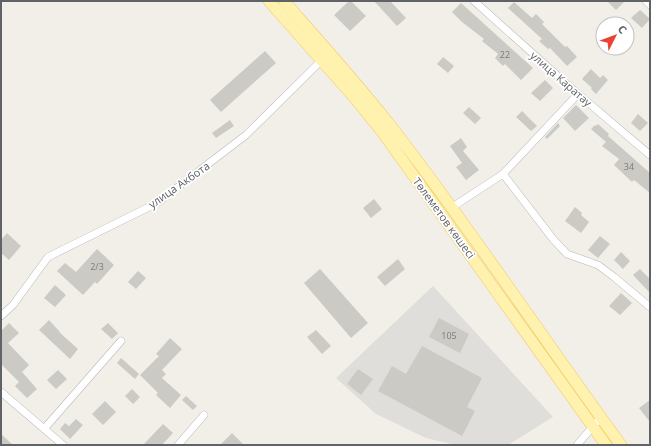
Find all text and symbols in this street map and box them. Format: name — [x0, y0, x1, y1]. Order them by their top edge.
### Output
north arrow — [595, 16, 635, 56]
text: С — [615, 21, 631, 37]
house number: 22 — [500, 48, 510, 61]
street label: улица Каратау — [527, 48, 596, 110]
street label: улица Акбота — [145, 158, 212, 211]
house number: 34 — [624, 160, 634, 173]
street label: Төлеметов көшесі — [410, 174, 479, 261]
house number: 2/3 — [90, 260, 104, 273]
house number: 105 — [441, 329, 457, 342]

